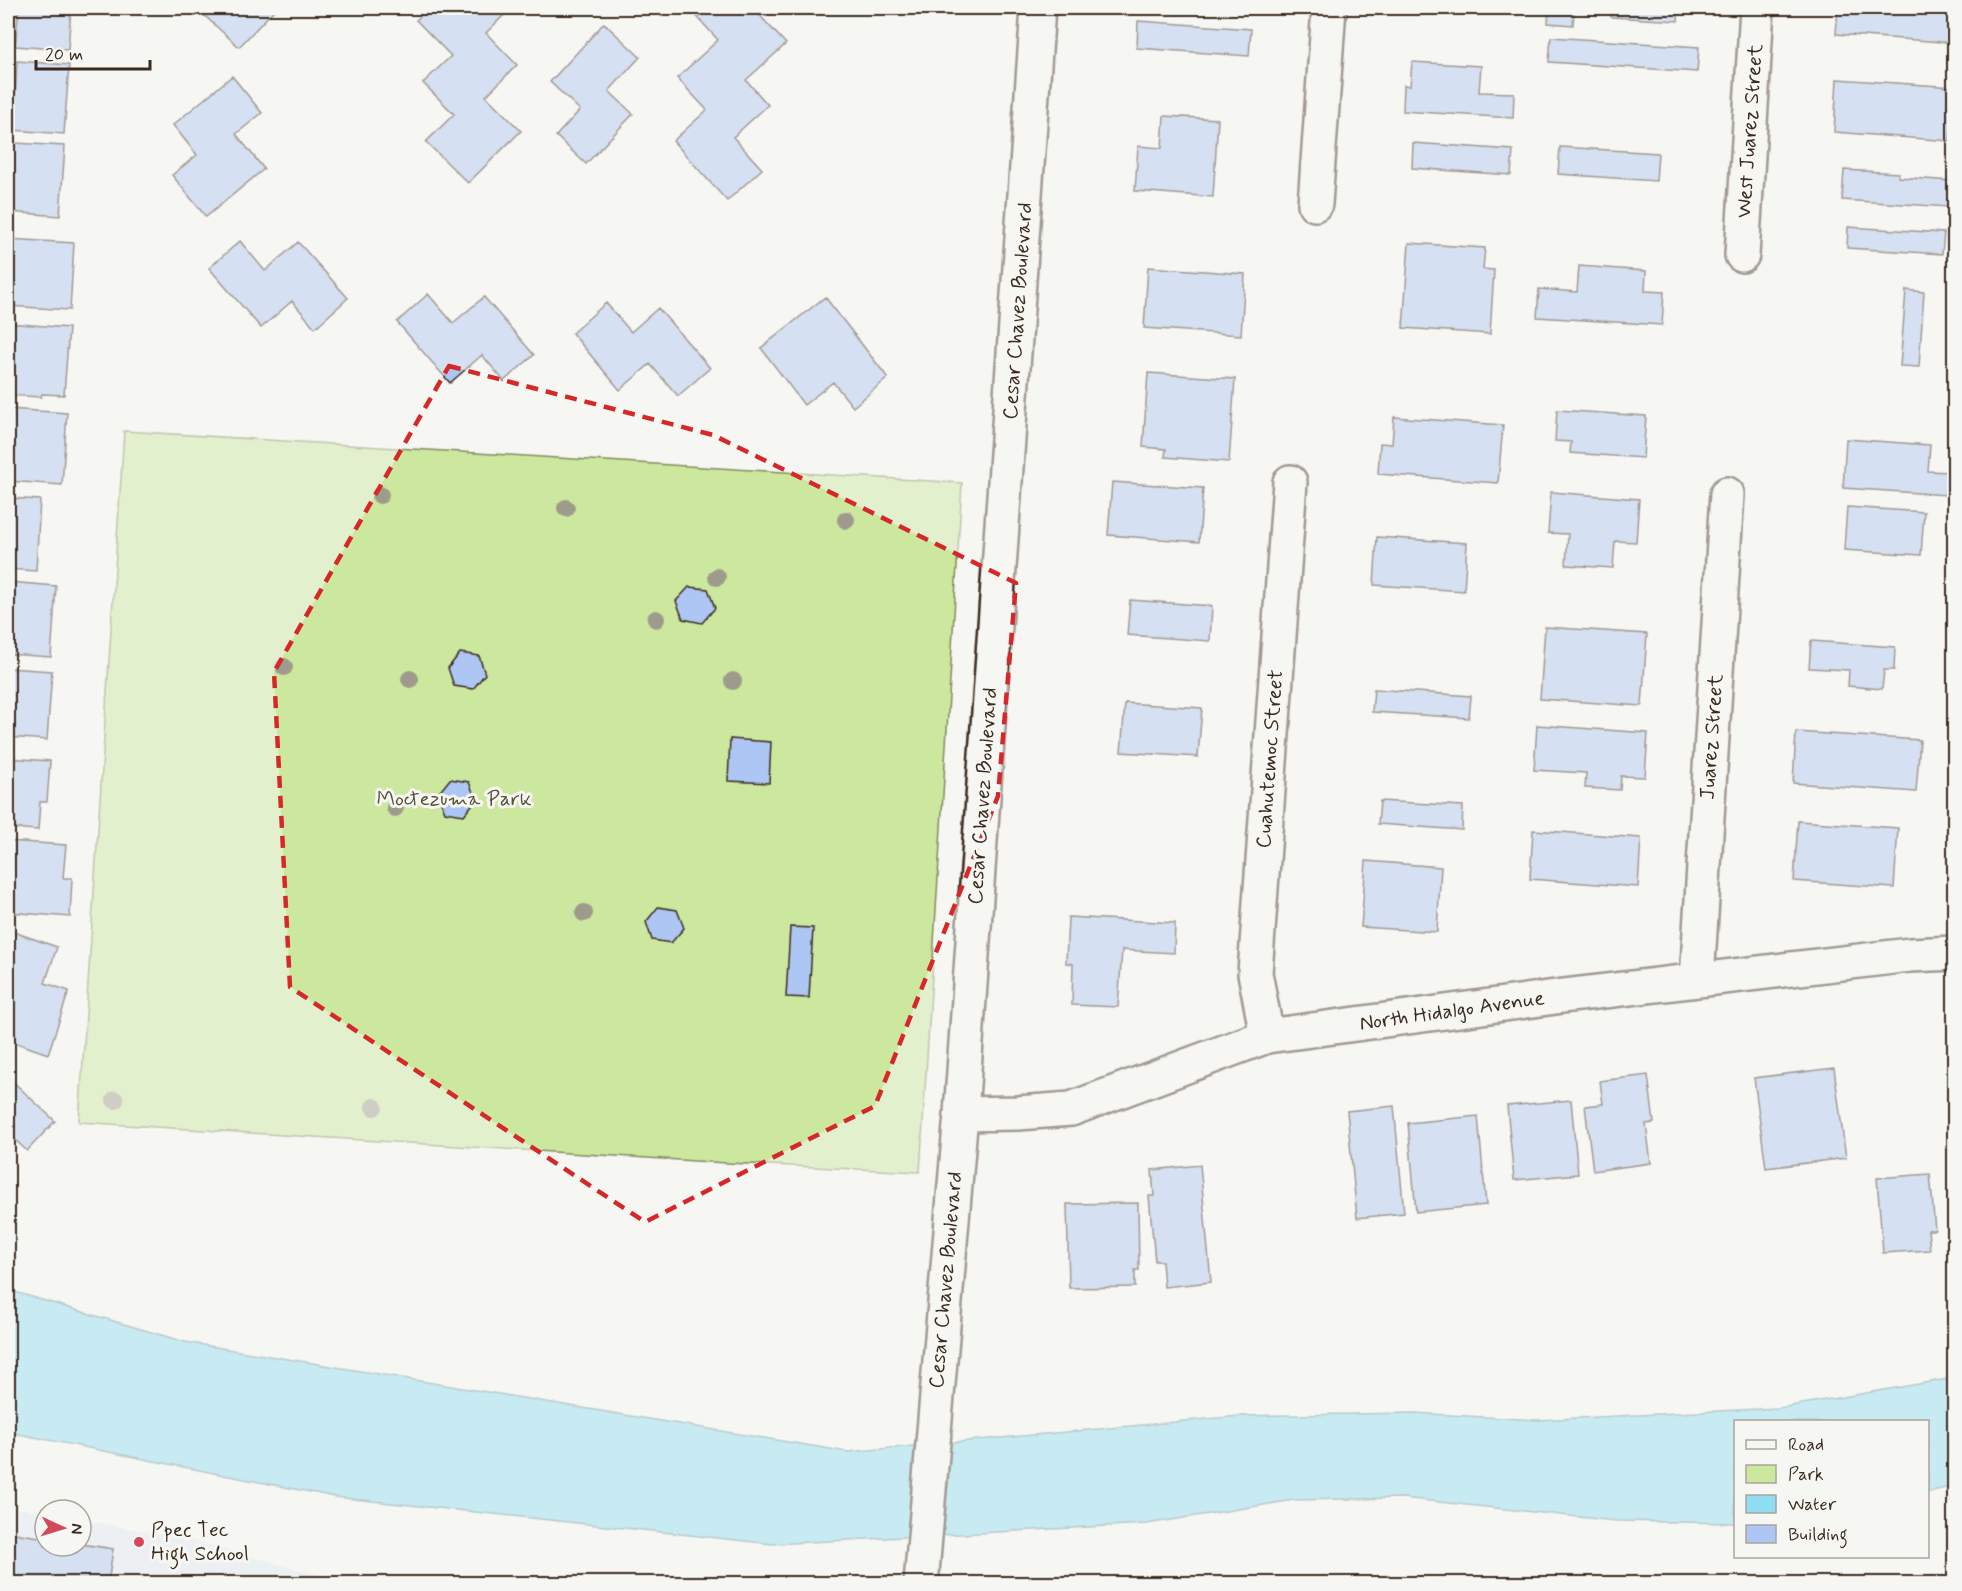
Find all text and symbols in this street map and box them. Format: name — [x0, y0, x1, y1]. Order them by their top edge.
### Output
scale bar — [36, 33, 150, 71]
street label: West Juarez Street — [1730, 42, 1770, 219]
text: 20 m — [45, 43, 83, 67]
street label: Cesar Chavez Boulevard — [996, 201, 1040, 421]
street label: Cuahutemoc Street — [1250, 669, 1290, 849]
street label: Juarez Street — [1694, 673, 1730, 801]
street label: Cesar Chavez Boulevard — [961, 686, 1005, 906]
park label: Moctezuma Park — [376, 785, 532, 813]
street label: North Hidalgo Avenue — [1358, 984, 1546, 1038]
street label: Cesar Chavez Boulevard — [923, 1170, 969, 1390]
legend — [1734, 1420, 1929, 1558]
text: Road — [1788, 1433, 1824, 1457]
text: Park — [1788, 1463, 1824, 1487]
text: Water — [1788, 1493, 1837, 1517]
north arrow — [33, 1498, 93, 1558]
place label: Ppec Tec High School — [151, 1516, 249, 1570]
text: N — [66, 1523, 87, 1535]
text: Building — [1788, 1523, 1848, 1549]
marker: Ppec Tec High School — [132, 1535, 146, 1549]

